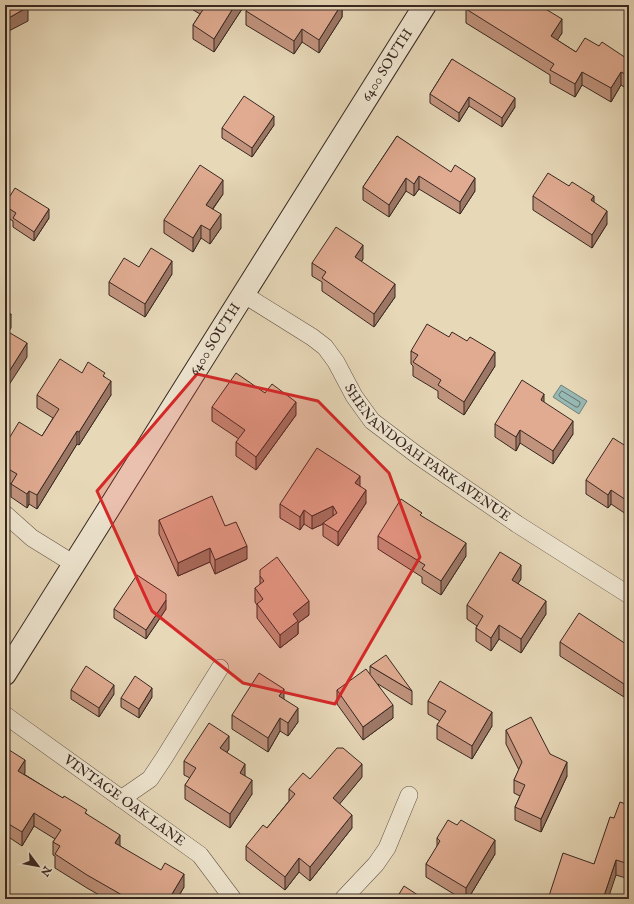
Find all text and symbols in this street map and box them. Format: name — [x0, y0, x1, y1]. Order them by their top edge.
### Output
street label: 6400 SOUTH — [358, 25, 417, 105]
street label: 6400 SOUTH — [185, 300, 245, 379]
street label: SHENANDOAH PARK AVENUE — [340, 381, 514, 526]
street label: VINTAGE OAK LANE — [59, 750, 189, 851]
north arrow — [18, 846, 58, 886]
text: N — [37, 862, 55, 879]

